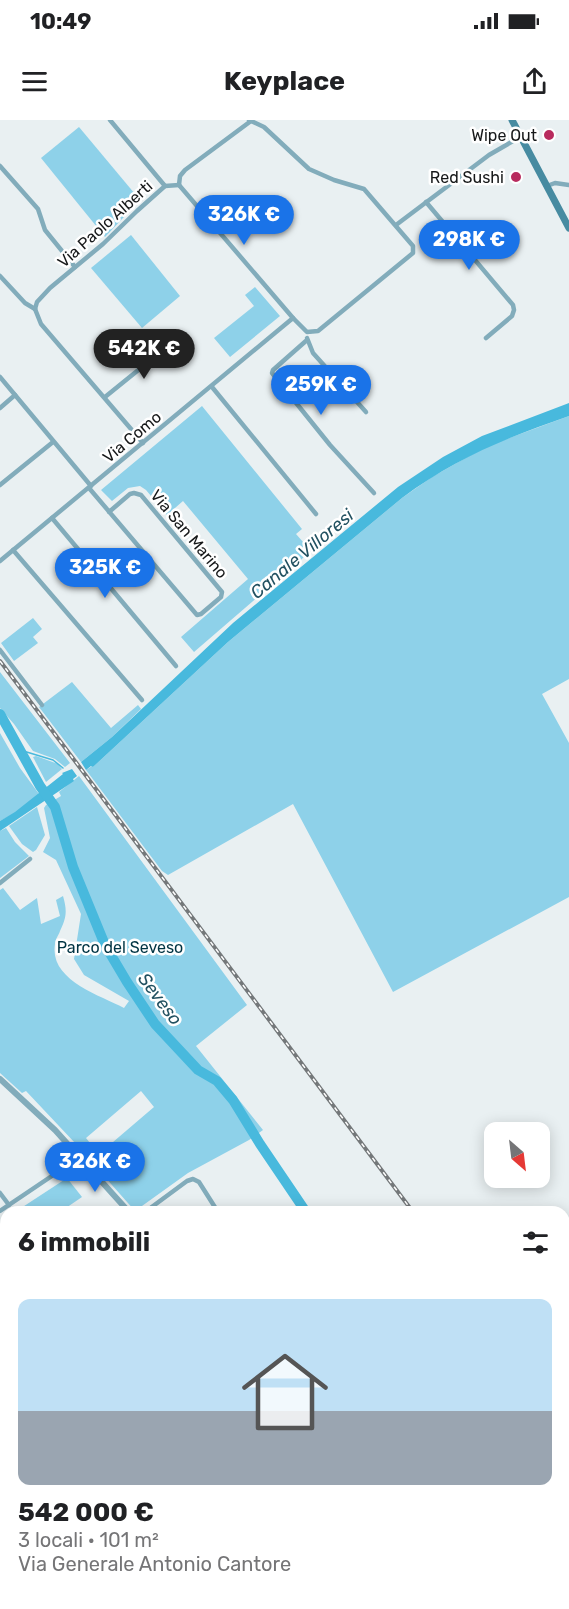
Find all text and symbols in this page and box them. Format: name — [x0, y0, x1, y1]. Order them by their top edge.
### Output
text: 10:49 — [30, 8, 91, 35]
icon: menu — [18, 65, 51, 98]
text: Keyplace — [224, 65, 345, 97]
icon: share — [518, 65, 551, 98]
place label: Wipe Out — [471, 126, 537, 145]
marker: Wipe Out — [542, 128, 556, 142]
place label: Red Sushi — [430, 168, 504, 187]
marker: Red Sushi — [509, 170, 523, 184]
street label: Via Paolo Alberti — [54, 176, 156, 272]
pin: 326K € — [195, 195, 293, 246]
text: 326K € — [208, 202, 280, 226]
pin: 298K € — [420, 220, 518, 271]
text: 298K € — [433, 227, 505, 251]
pin: 542K € — [95, 329, 193, 380]
text: 542K € — [108, 336, 180, 360]
pin: 259K € — [272, 365, 370, 416]
text: 259K € — [285, 372, 357, 396]
street label: Via Como — [99, 407, 165, 467]
street label: Via San Marino — [146, 486, 232, 582]
water label: Canale Villoresi — [246, 504, 359, 604]
pin: 325K € — [56, 548, 154, 599]
text: 325K € — [69, 555, 141, 579]
park label: Parco del Seveso — [57, 938, 183, 957]
water label: Seveso — [133, 968, 187, 1030]
north arrow — [484, 1122, 550, 1188]
map controls — [484, 1122, 550, 1188]
pin: 326K € — [46, 1142, 144, 1193]
text: 326K € — [59, 1149, 131, 1173]
icon: filters — [519, 1226, 552, 1259]
text: 6 immobili — [18, 1227, 150, 1258]
icon: home — [231, 1338, 339, 1446]
text: 542 000 € — [18, 1497, 154, 1528]
text: 3 locali · 101 m² — [18, 1528, 159, 1552]
text: Via Generale Antonio Cantore — [18, 1552, 291, 1576]

